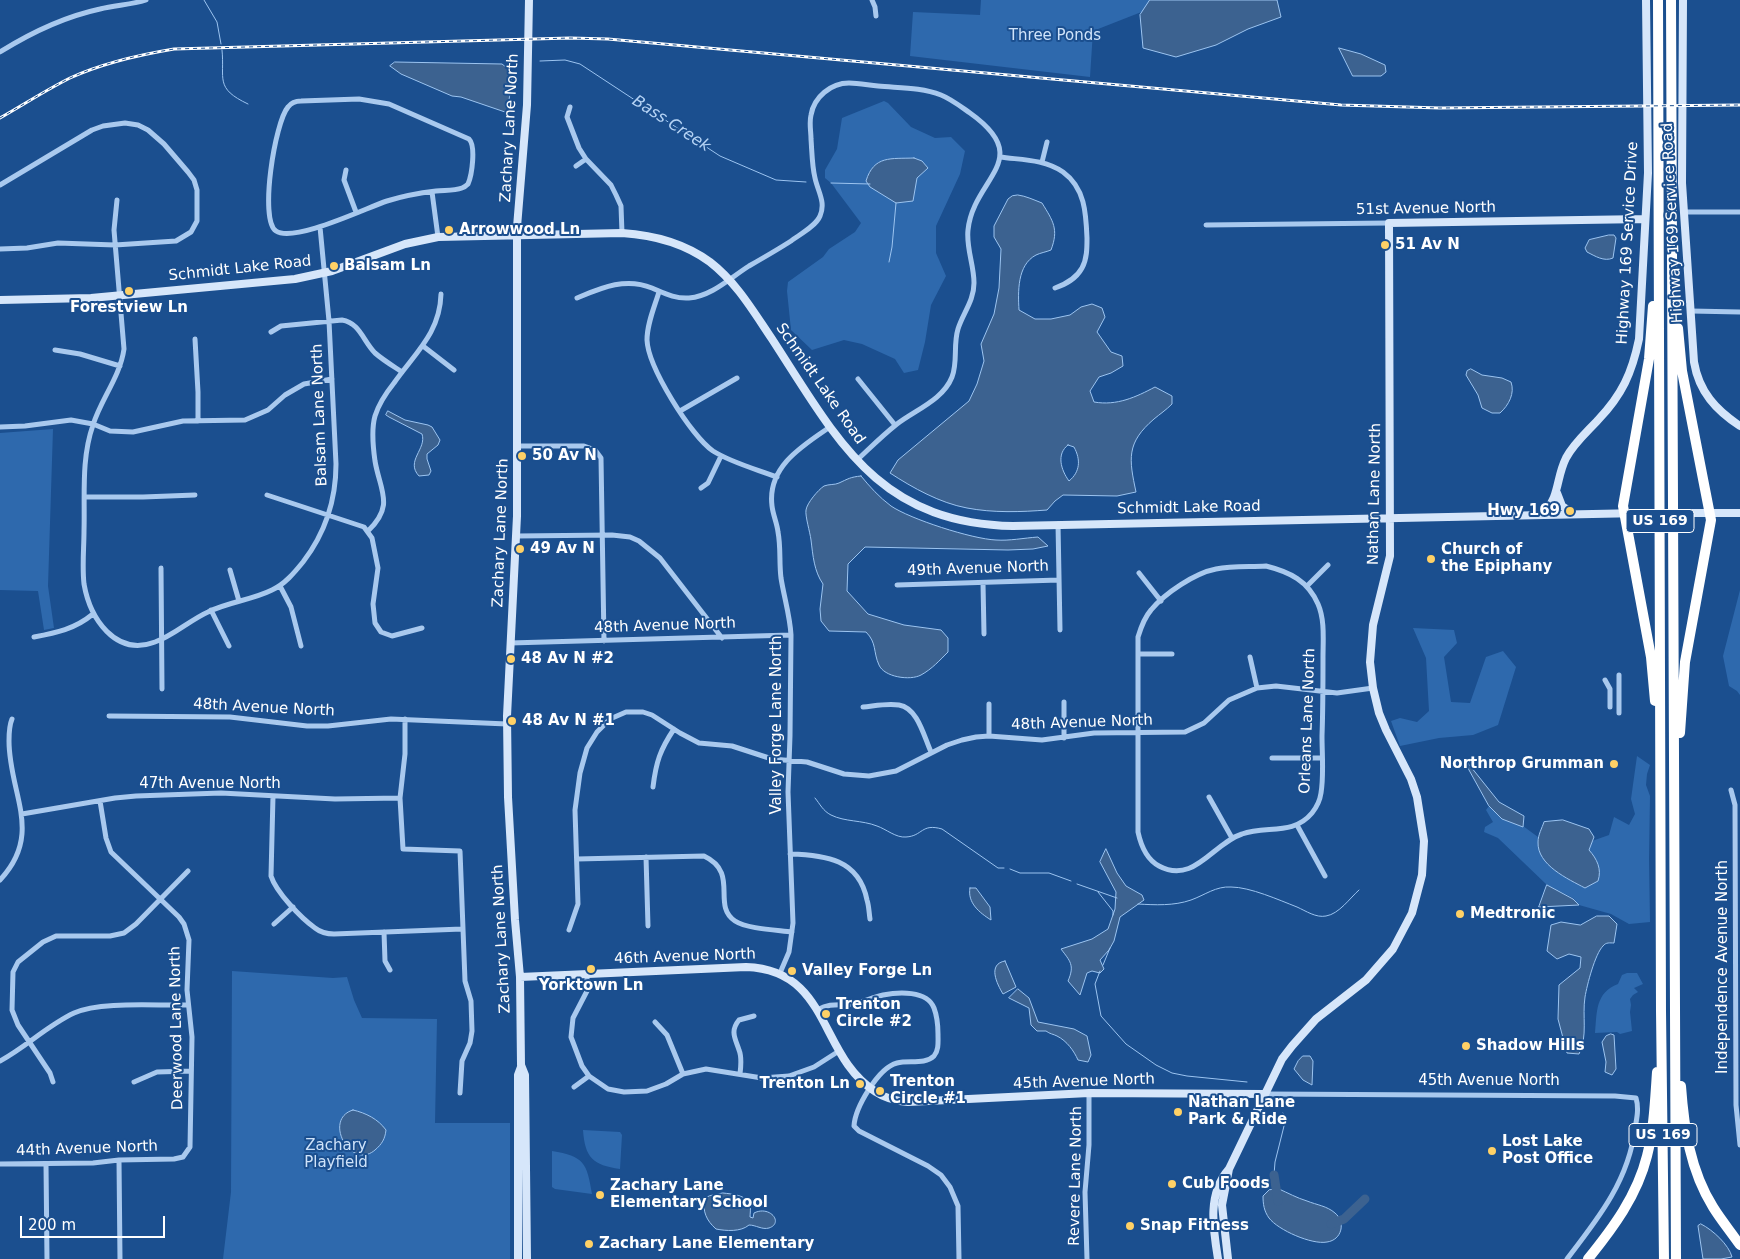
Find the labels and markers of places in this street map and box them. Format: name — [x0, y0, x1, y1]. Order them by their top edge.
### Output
place label: Arrowwood Ln — [459, 221, 580, 239]
marker: Arrowwood Ln — [443, 224, 455, 236]
place label: 51 Av N — [1395, 236, 1460, 254]
marker: 51 Av N — [1379, 239, 1391, 251]
place label: Balsam Ln — [344, 257, 431, 275]
marker: Balsam Ln — [328, 260, 340, 272]
marker: Forestview Ln — [123, 285, 135, 297]
place label: Forestview Ln — [70, 299, 188, 317]
place label: 50 Av N — [532, 447, 597, 465]
marker: 50 Av N — [516, 450, 528, 462]
place label: Hwy 169 — [1487, 502, 1560, 520]
marker: Hwy 169 — [1564, 505, 1576, 517]
place label: 49 Av N — [530, 540, 595, 558]
place label: Church of the Epiphany — [1441, 541, 1552, 576]
marker: 49 Av N — [514, 543, 526, 555]
marker: Church of the Epiphany — [1425, 553, 1437, 565]
place label: 48 Av N #2 — [521, 650, 614, 668]
marker: 48 Av N #2 — [505, 653, 517, 665]
place label: 48 Av N #1 — [522, 712, 615, 730]
marker: 48 Av N #1 — [506, 715, 518, 727]
place label: Northrop Grumman — [1440, 755, 1604, 773]
marker: Northrop Grumman — [1608, 758, 1620, 770]
place label: Medtronic — [1470, 905, 1555, 923]
marker: Medtronic — [1454, 908, 1466, 920]
place label: Valley Forge Ln — [802, 962, 932, 980]
marker: Yorktown Ln — [585, 963, 597, 975]
marker: Valley Forge Ln — [786, 965, 798, 977]
place label: Yorktown Ln — [539, 977, 643, 995]
place label: Trenton Circle #2 — [836, 996, 912, 1031]
marker: Trenton Circle #2 — [820, 1008, 832, 1020]
place label: Shadow Hills — [1476, 1037, 1585, 1055]
marker: Shadow Hills — [1460, 1040, 1472, 1052]
place label: Trenton Circle #1 — [890, 1073, 966, 1108]
place label: Trenton Ln — [760, 1075, 850, 1093]
marker: Trenton Ln — [854, 1078, 866, 1090]
marker: Trenton Circle #1 — [874, 1085, 886, 1097]
place label: Nathan Lane Park & Ride — [1188, 1094, 1295, 1129]
marker: Nathan Lane Park & Ride — [1172, 1106, 1184, 1118]
place label: Lost Lake Post Office — [1502, 1133, 1593, 1168]
marker: Lost Lake Post Office — [1486, 1145, 1498, 1157]
place label: Cub Foods — [1182, 1175, 1270, 1193]
place label: Zachary Lane Elementary School — [610, 1177, 768, 1212]
marker: Cub Foods — [1166, 1178, 1178, 1190]
marker: Zachary Lane Elementary School — [594, 1189, 606, 1201]
place label: Snap Fitness — [1140, 1217, 1249, 1235]
marker: Snap Fitness — [1124, 1220, 1136, 1232]
place label: Zachary Lane Elementary — [599, 1235, 814, 1253]
marker: Zachary Lane Elementary — [583, 1238, 595, 1250]

